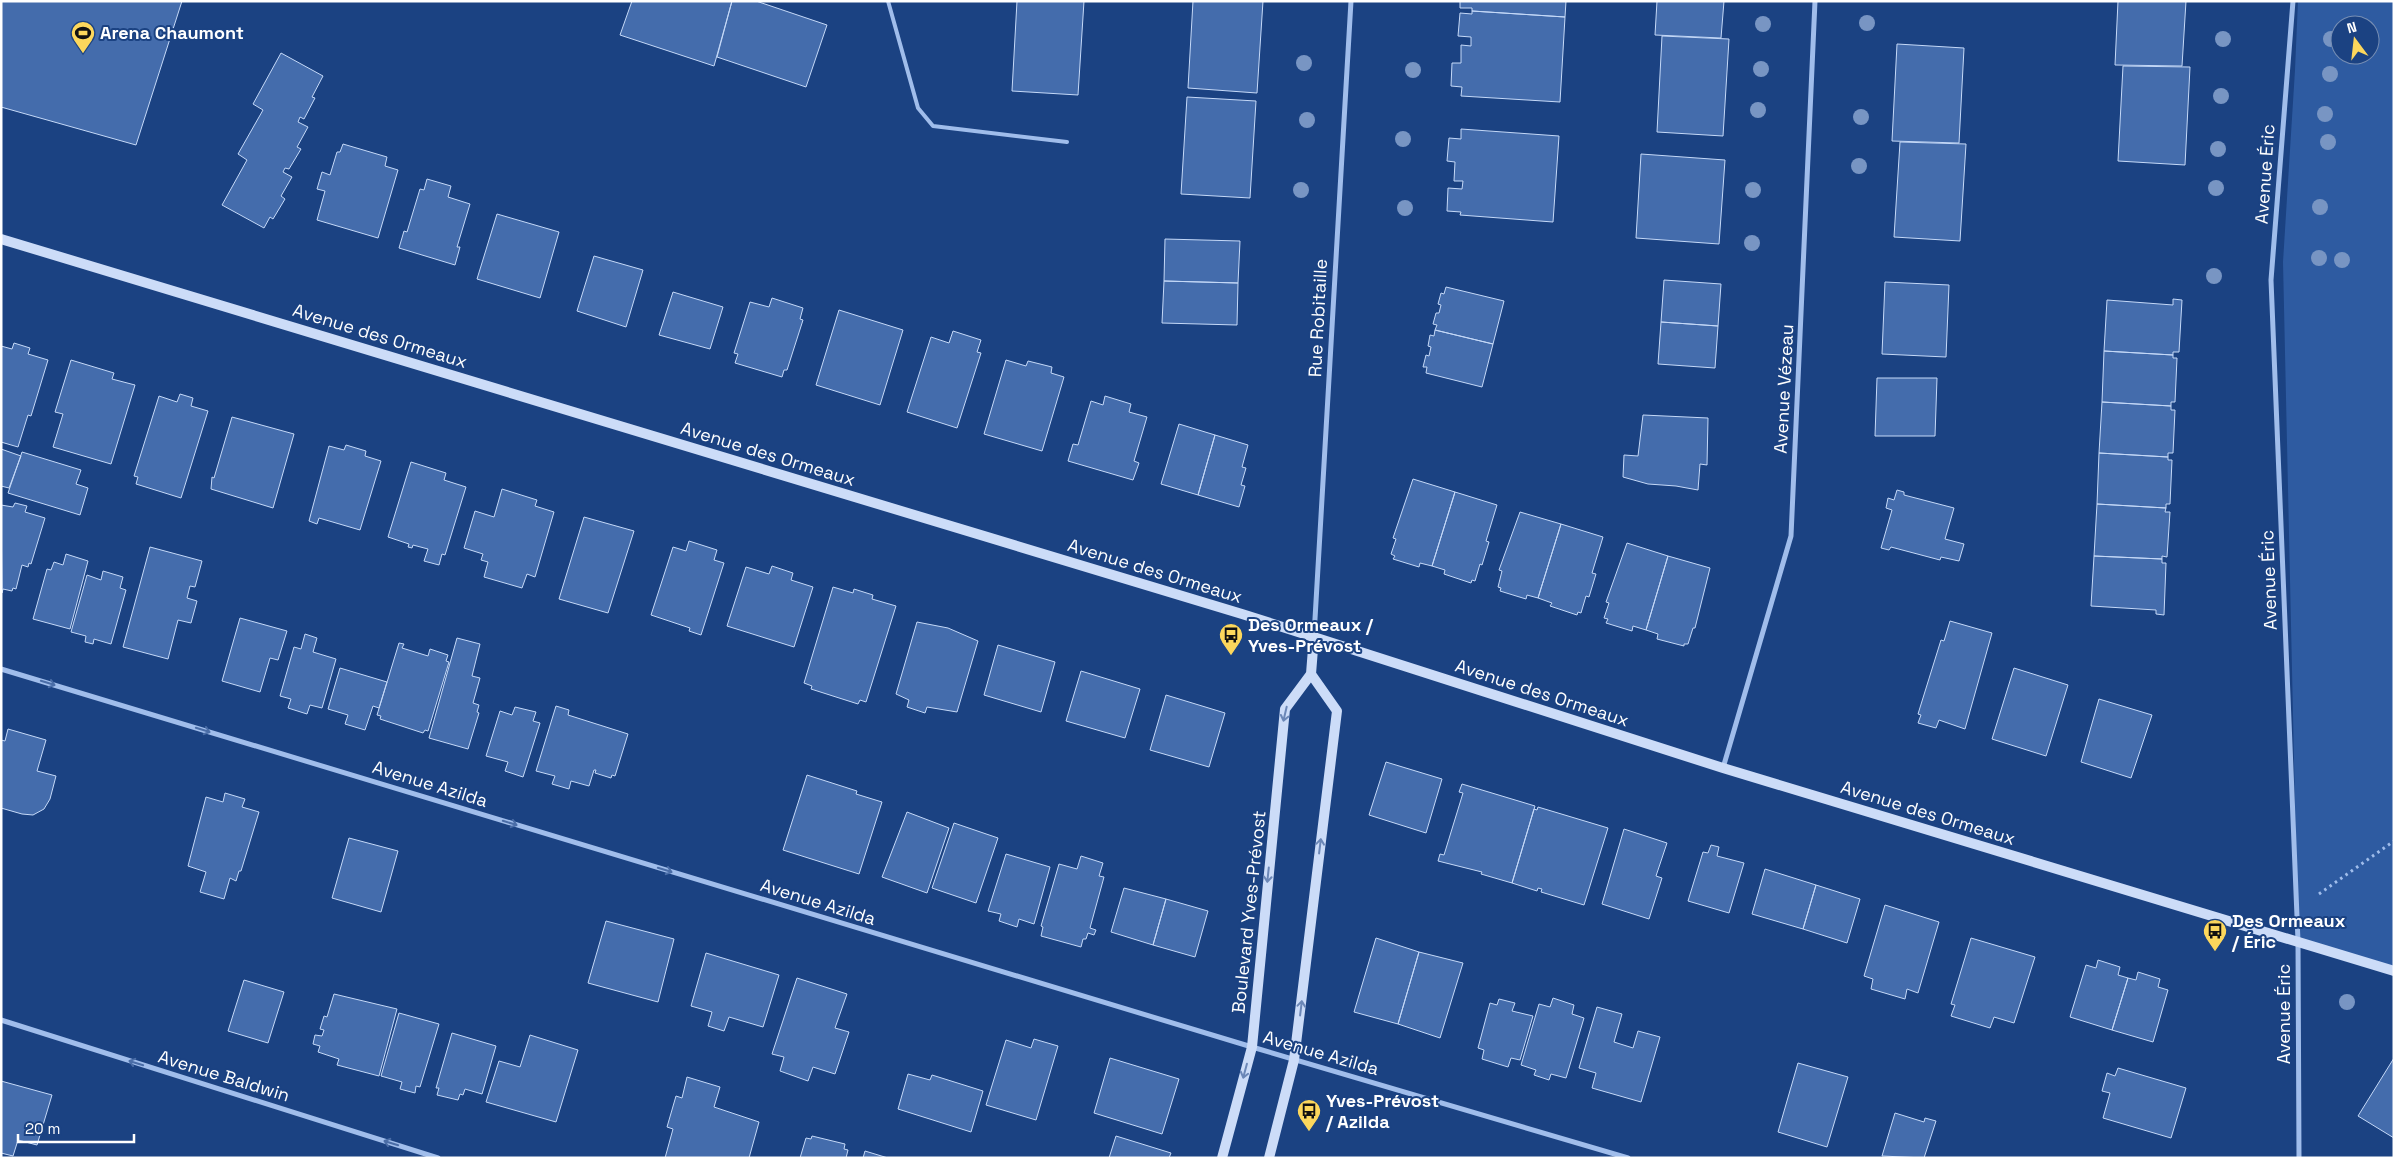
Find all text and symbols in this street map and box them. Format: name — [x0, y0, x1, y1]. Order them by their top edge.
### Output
north arrow — [2330, 15, 2380, 65]
text: N — [2345, 18, 2359, 37]
sports icon: Arena Chaumont — [70, 20, 96, 54]
place label: Arena Chaumont — [100, 21, 244, 44]
street label: Avenue Éric — [2250, 123, 2279, 225]
street label: Rue Robitaille — [1303, 258, 1332, 378]
street label: Avenue des Ormeaux — [290, 298, 470, 373]
street label: Avenue Vézeau — [1769, 324, 1798, 454]
street label: Avenue des Ormeaux — [678, 416, 858, 491]
street label: Avenue Éric — [2255, 529, 2282, 631]
street label: Avenue des Ormeaux — [1065, 533, 1245, 608]
place label: Des Ormeaux / Yves-Prévost — [1248, 613, 1374, 657]
bus stop icon: Des Ormeaux / Yves-Prévost — [1218, 622, 1244, 656]
street label: Avenue des Ormeaux — [1452, 654, 1632, 731]
one-way arrow — [40, 679, 56, 689]
one-way arrow — [1280, 706, 1289, 722]
one-way arrow — [195, 726, 211, 736]
street label: Avenue Azilda — [370, 755, 491, 812]
street label: Avenue des Ormeaux — [1838, 775, 2018, 850]
street label: Boulevard Yves-Prévost — [1226, 809, 1271, 1015]
one-way arrow — [501, 818, 517, 828]
one-way arrow — [1315, 839, 1325, 855]
one-way arrow — [657, 865, 673, 875]
one-way arrow — [1264, 867, 1273, 883]
street label: Avenue Azilda — [758, 873, 879, 930]
place label: Des Ormeaux / Éric — [2231, 909, 2346, 953]
bus stop icon: Des Ormeaux / Éric — [2202, 918, 2228, 952]
street label: Avenue Éric — [2272, 964, 2295, 1064]
one-way arrow — [1296, 1000, 1306, 1016]
street label: Avenue Azilda — [1261, 1025, 1382, 1080]
street label: Avenue Baldwin — [156, 1045, 293, 1106]
one-way arrow — [128, 1057, 144, 1067]
one-way arrow — [1240, 1063, 1249, 1079]
place label: Yves-Prévost / Azilda — [1325, 1089, 1439, 1133]
bus stop icon: Yves-Prévost / Azilda — [1296, 1098, 1322, 1132]
scale bar — [18, 1112, 134, 1144]
text: 20 m — [25, 1119, 60, 1138]
one-way arrow — [384, 1138, 399, 1147]

